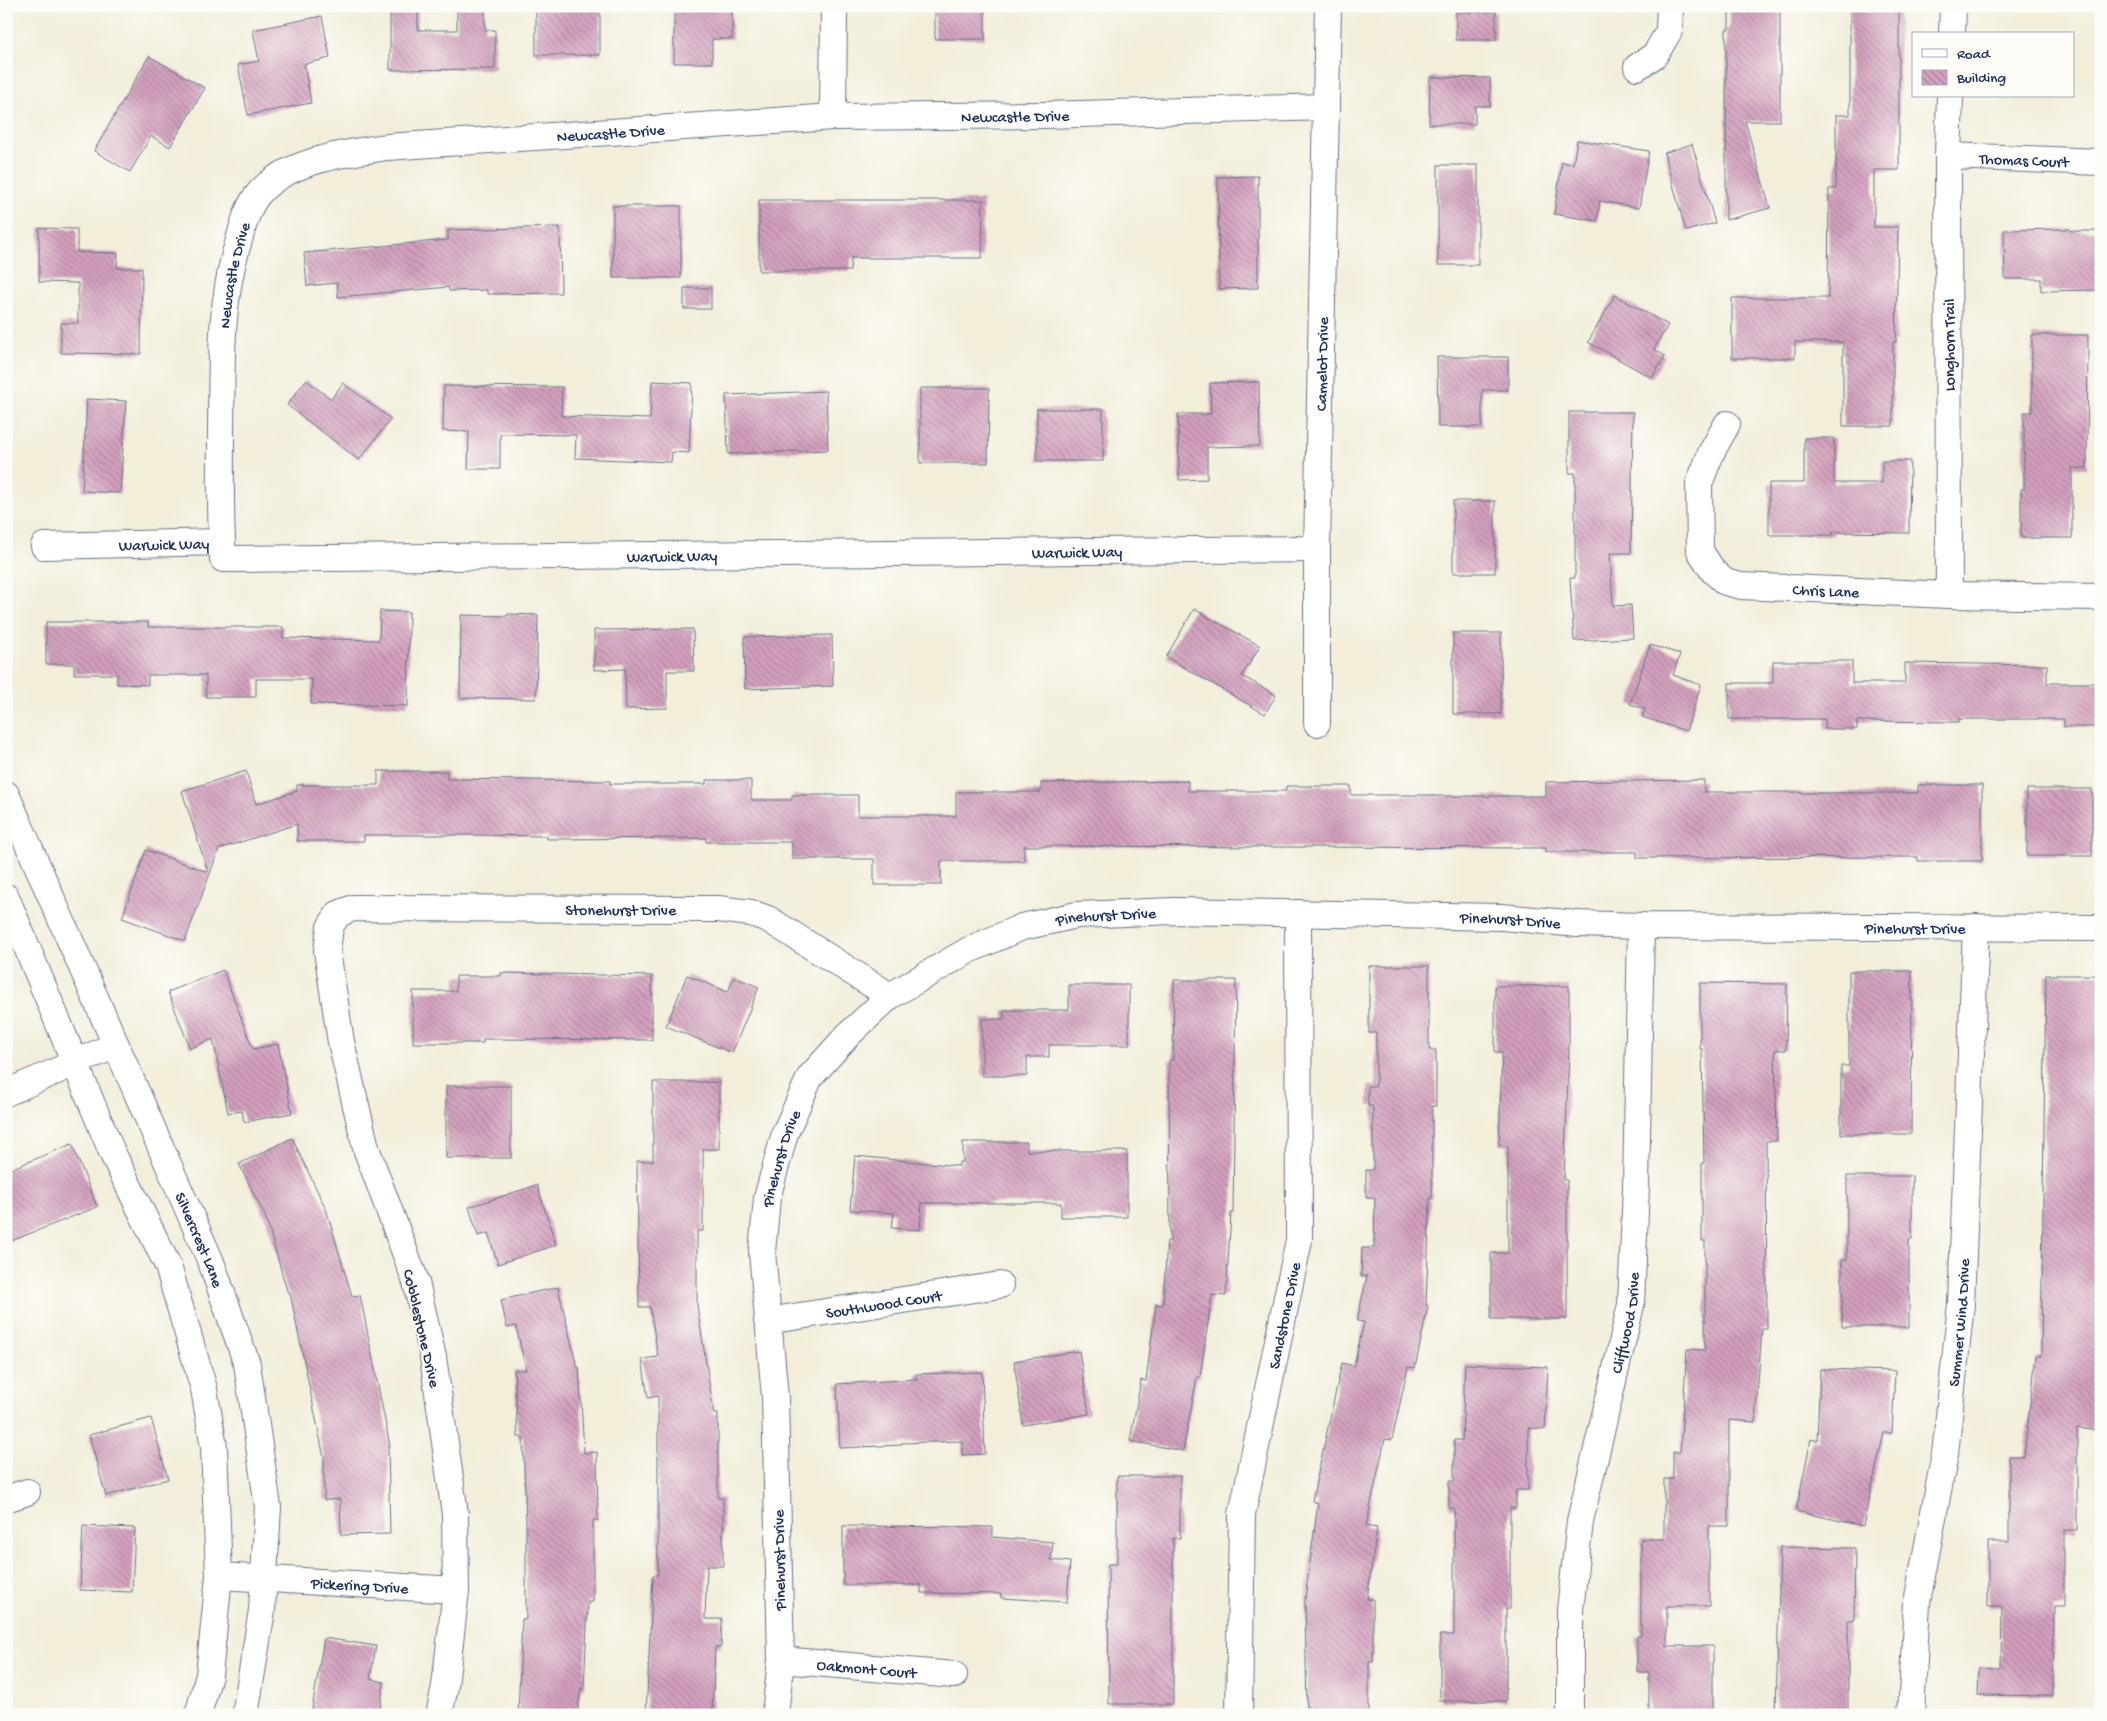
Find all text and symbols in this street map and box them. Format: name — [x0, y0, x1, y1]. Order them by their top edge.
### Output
legend — [1912, 32, 2074, 98]
text: Road — [1957, 46, 1991, 64]
text: Building — [1956, 70, 2006, 88]
street label: Newcastle Drive — [961, 108, 1070, 129]
street label: Newcastle Drive — [556, 122, 666, 149]
street label: Thomas Court — [1978, 151, 2070, 174]
street label: Newcastle Drive — [217, 220, 257, 329]
street label: Longhorn Trail — [1942, 299, 1961, 391]
street label: Camelot Drive — [1314, 316, 1335, 411]
street label: Warwick Way — [118, 536, 210, 557]
street label: Warwick Way — [1032, 544, 1123, 565]
street label: Warwick Way — [627, 548, 718, 569]
street label: Chris Lane — [1792, 582, 1860, 604]
street label: Stonehurst Drive — [565, 903, 677, 922]
street label: Pinehurst Drive — [1053, 906, 1157, 933]
street label: Pinehurst Drive — [1459, 910, 1562, 935]
street label: Pinehurst Drive — [1863, 921, 1966, 940]
street label: Pinehurst Drive — [760, 1107, 807, 1209]
street label: Silvercrest Lane — [169, 1190, 226, 1291]
street label: Summer Wind Drive — [1946, 1258, 1976, 1388]
street label: Sandstone Drive — [1266, 1260, 1307, 1371]
street label: Cobblestone Drive — [397, 1268, 443, 1391]
street label: Cliffwood Drive — [1609, 1271, 1645, 1376]
street label: Southwood Court — [825, 1288, 945, 1325]
street label: Pinehurst Drive — [771, 1509, 792, 1612]
street label: Pickering Drive — [309, 1575, 410, 1600]
street label: Oakmont Court — [816, 1657, 918, 1685]

